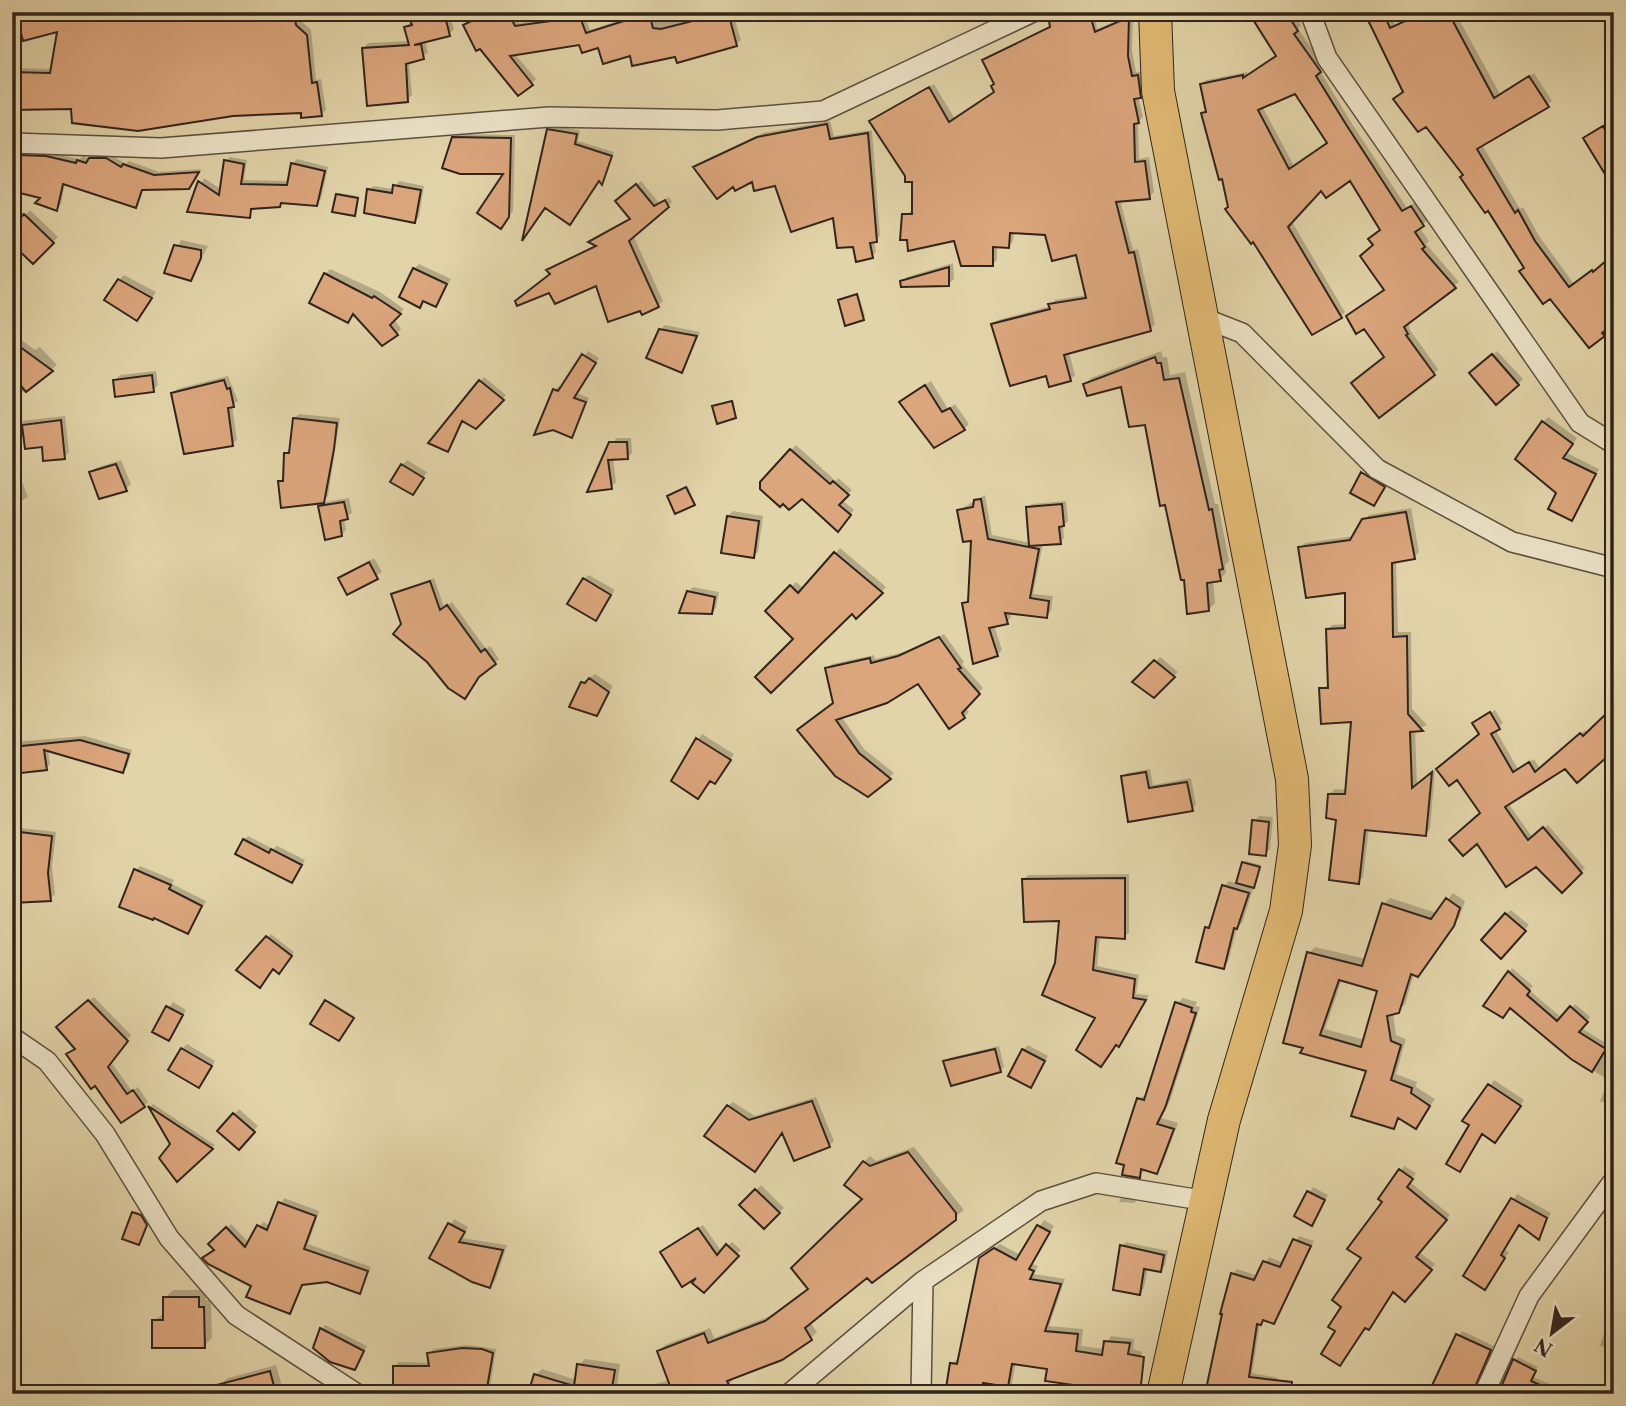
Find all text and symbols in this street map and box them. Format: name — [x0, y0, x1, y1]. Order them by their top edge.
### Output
north arrow — [1518, 1298, 1588, 1368]
text: N — [1531, 1333, 1557, 1361]

